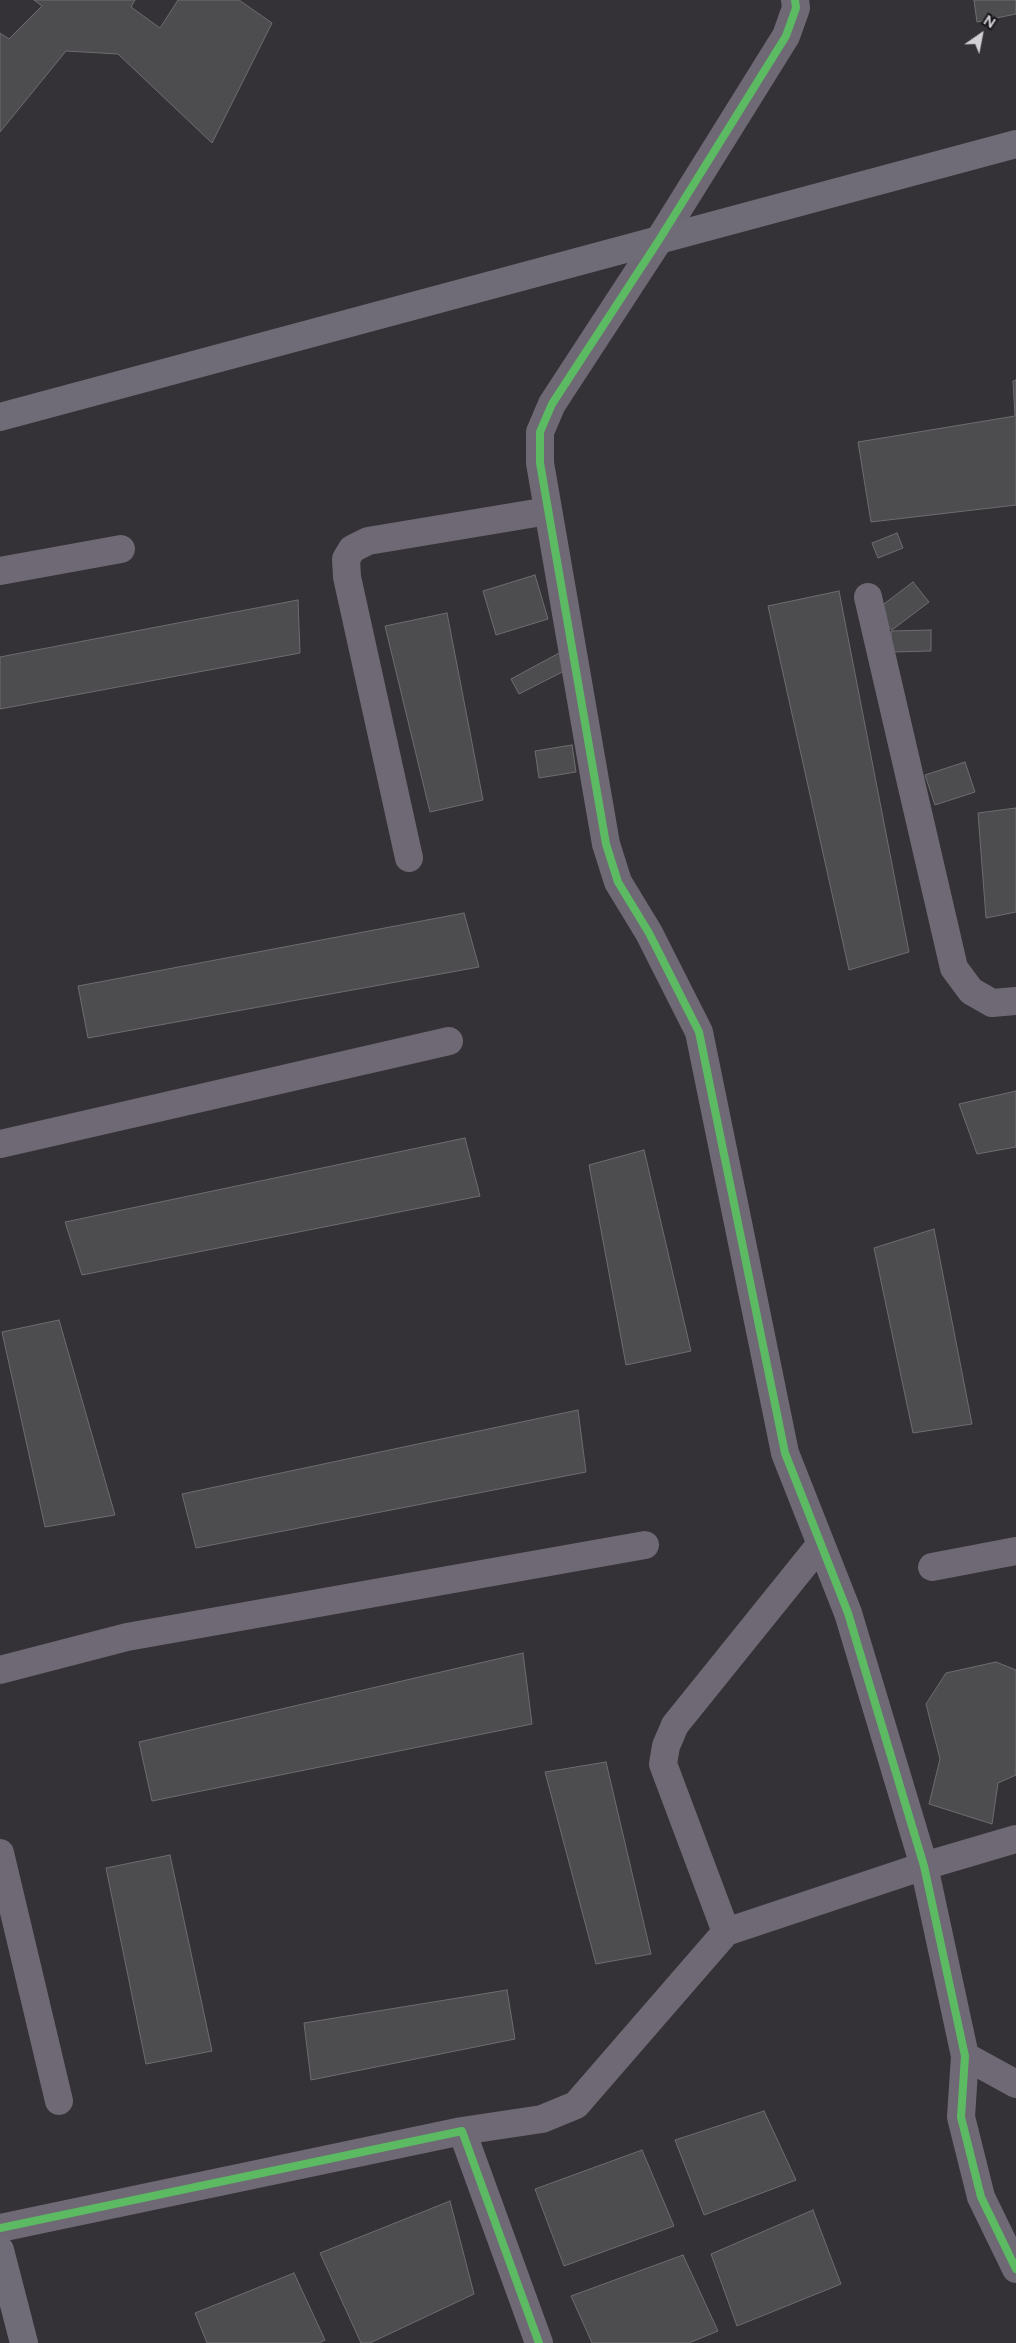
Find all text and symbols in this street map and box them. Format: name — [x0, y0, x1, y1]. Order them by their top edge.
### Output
north arrow — [956, 10, 1006, 60]
text: N — [980, 12, 999, 32]

